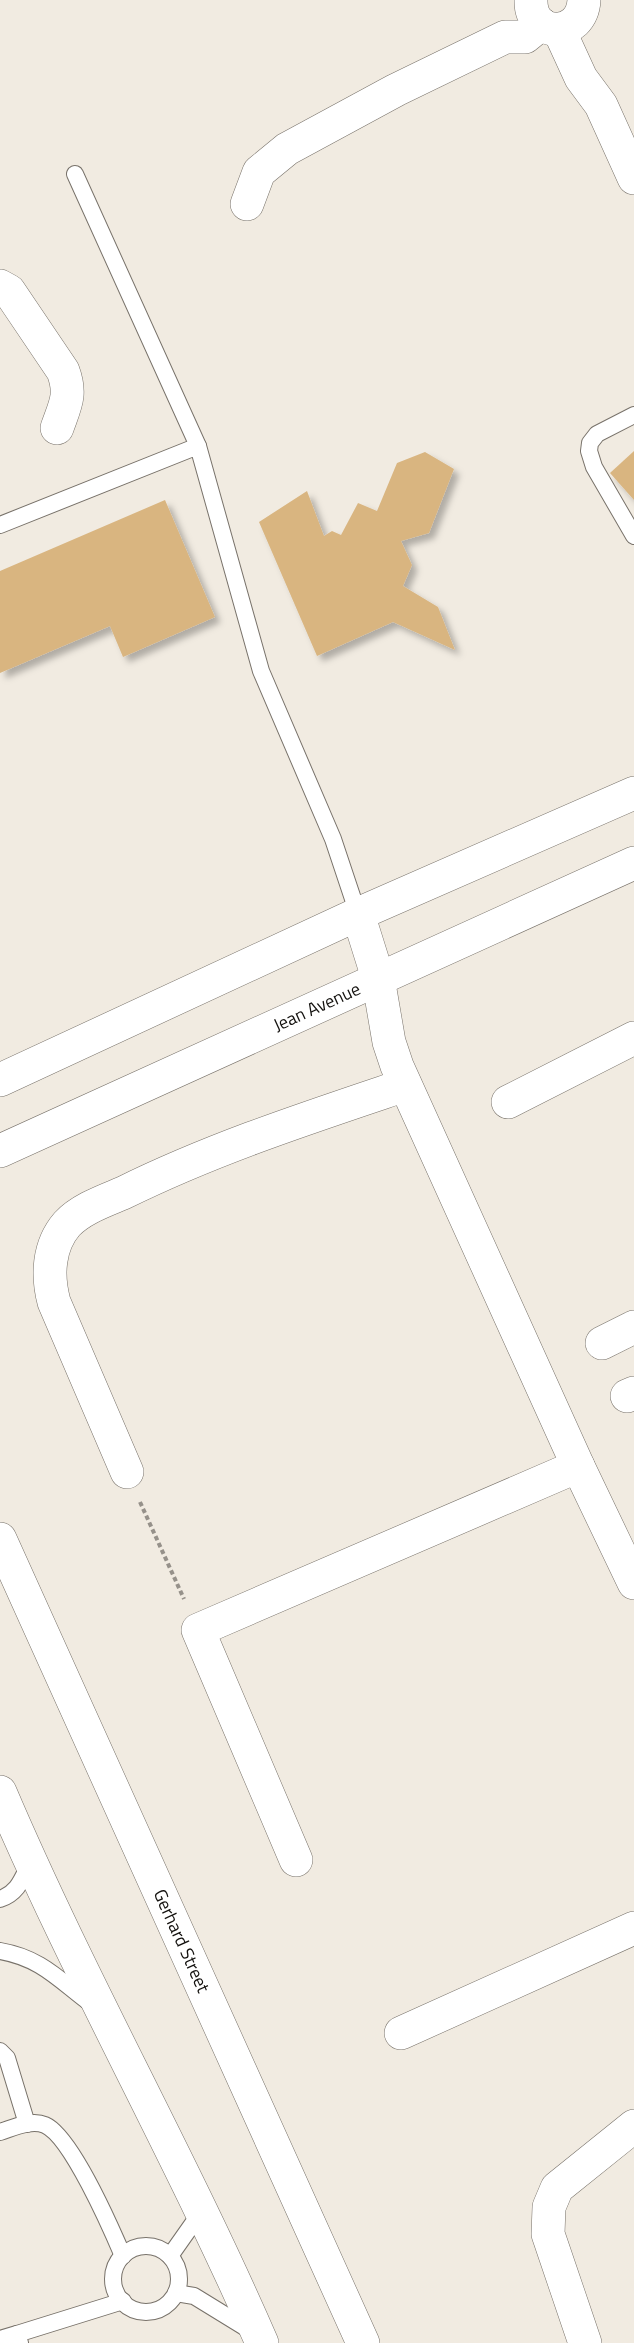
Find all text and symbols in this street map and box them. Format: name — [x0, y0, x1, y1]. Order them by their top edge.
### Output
street label: Jean Avenue — [269, 975, 365, 1038]
street label: Gerhard Street — [147, 1885, 217, 1998]

